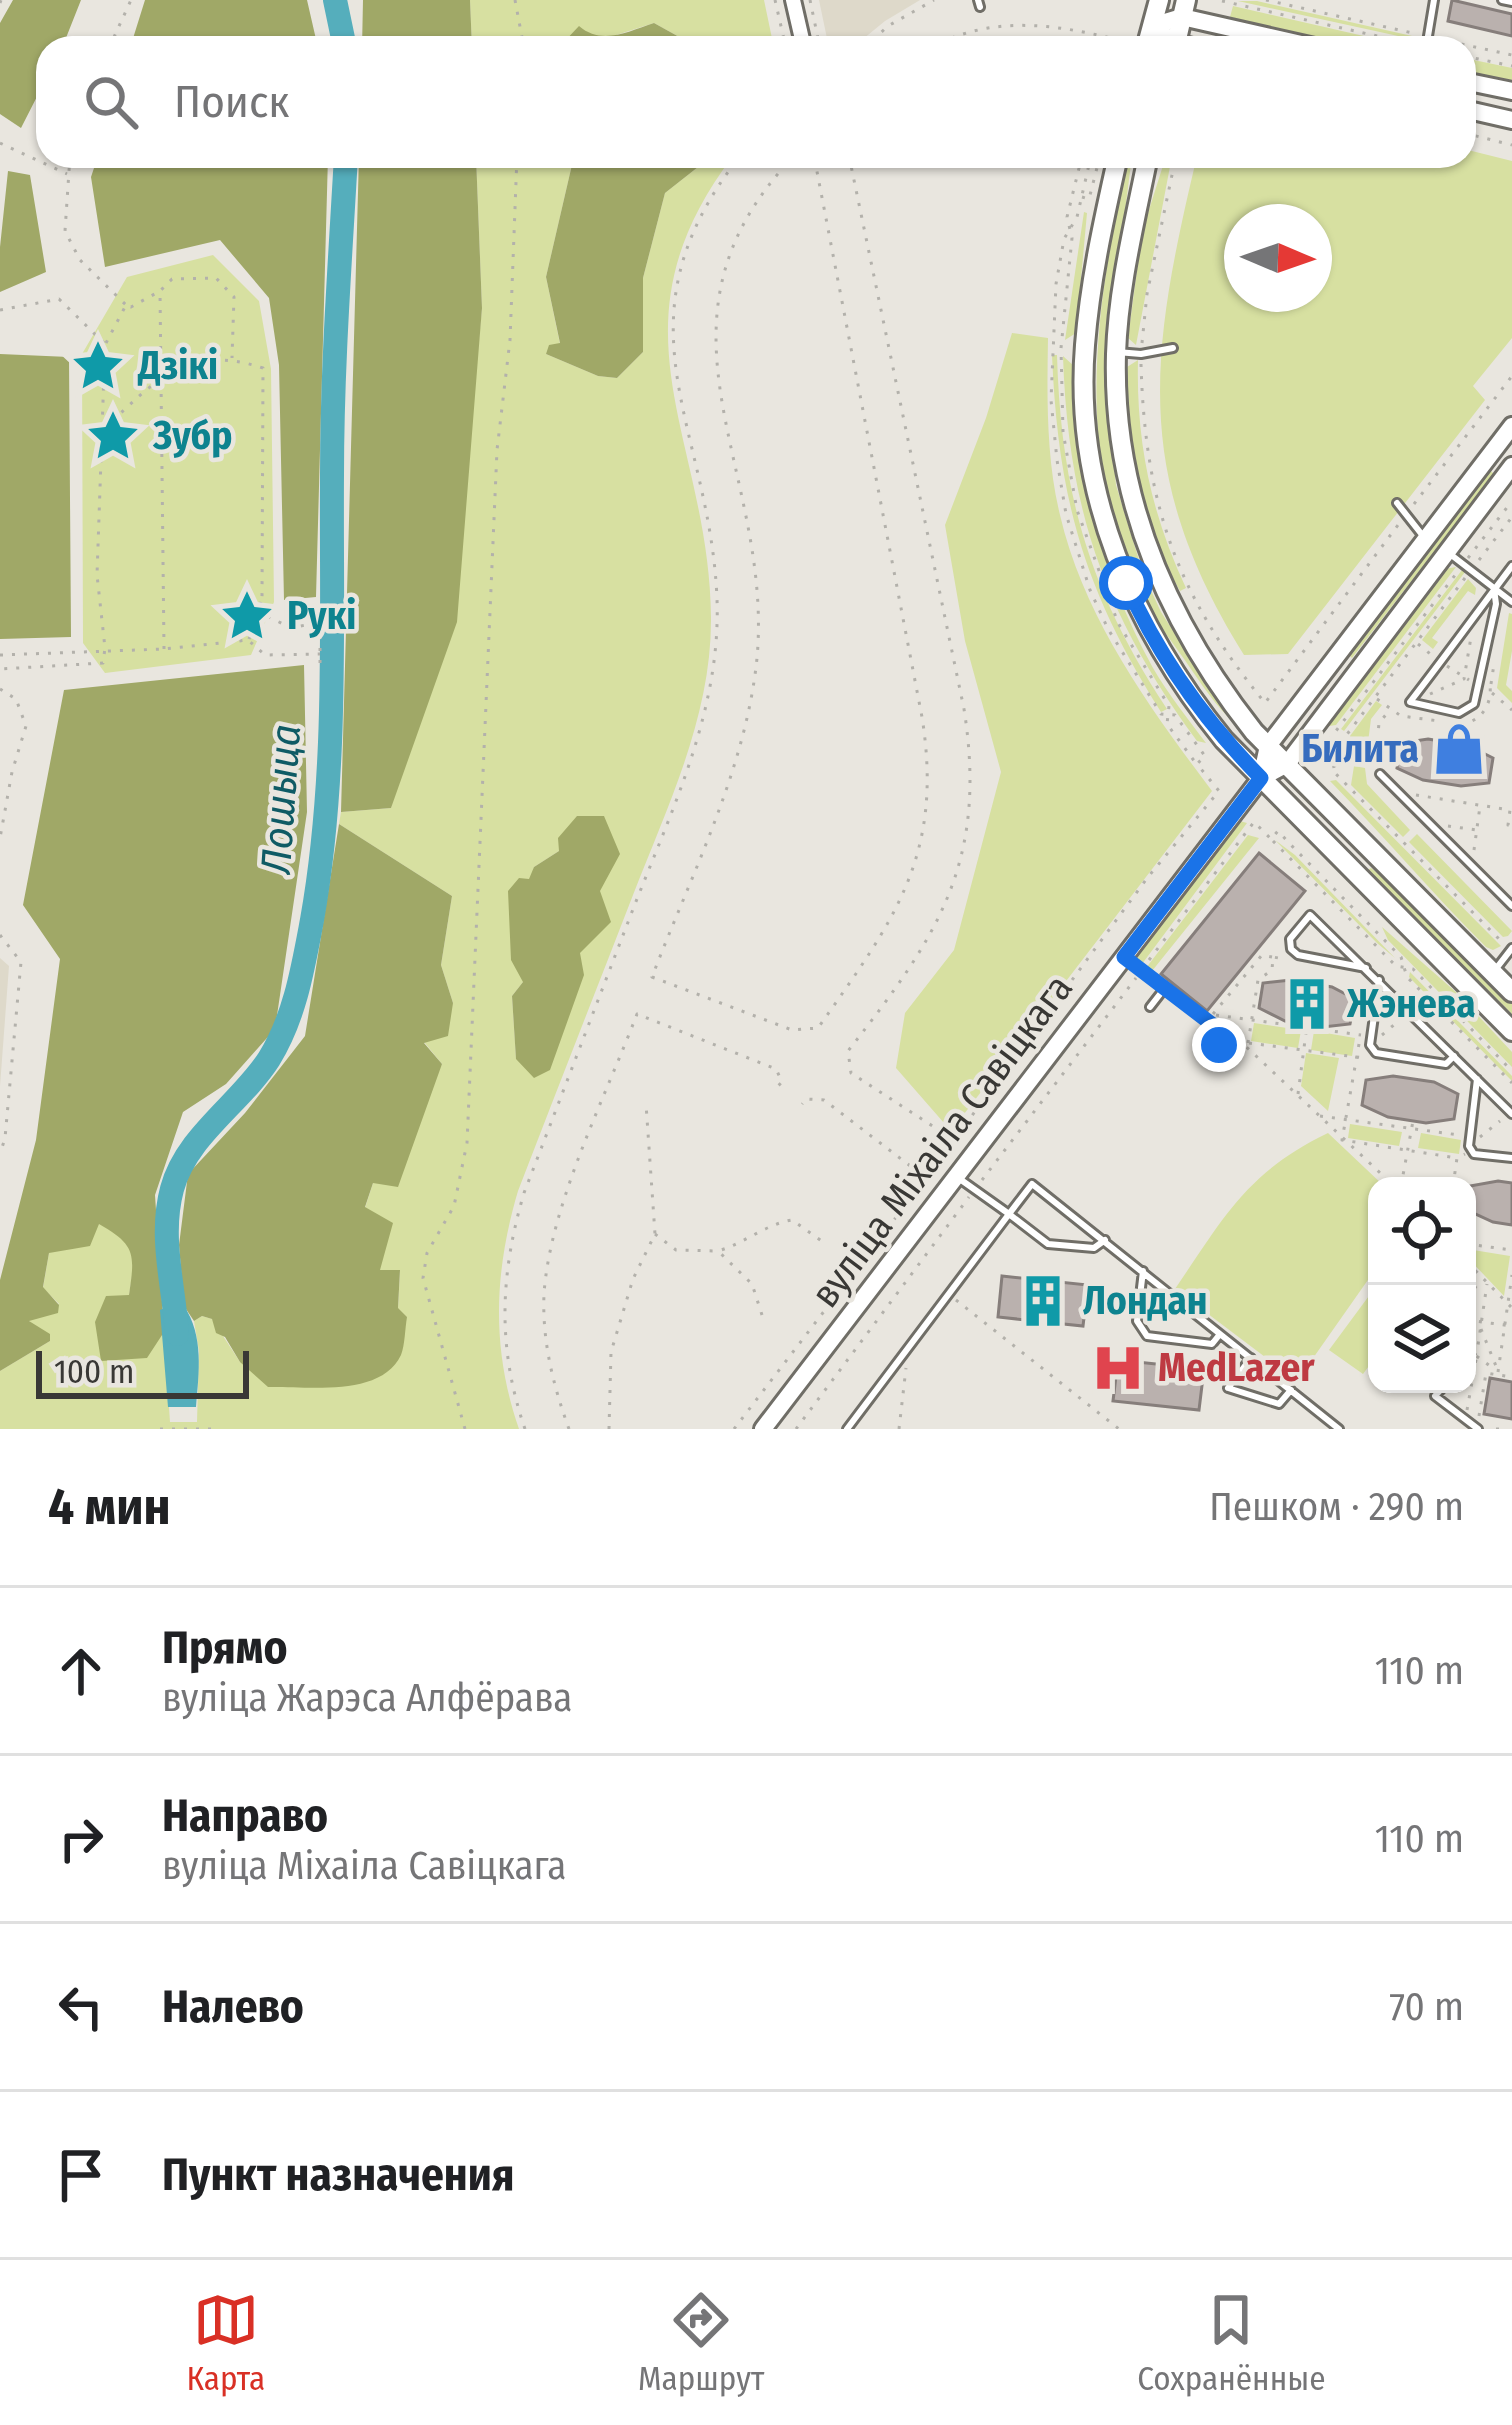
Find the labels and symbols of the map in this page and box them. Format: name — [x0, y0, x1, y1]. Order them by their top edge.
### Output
north arrow — [1224, 204, 1332, 312]
place icon: Дзікі — [69, 337, 127, 395]
place label: Дзікі — [137, 343, 218, 389]
place icon: Зубр — [84, 407, 142, 465]
place label: Зубр — [152, 413, 232, 459]
route start — [1099, 556, 1153, 610]
place icon: Рукі — [218, 587, 276, 645]
place label: Рукі — [287, 593, 356, 639]
shop icon: Билита — [1430, 720, 1488, 778]
water label: Лошыца — [251, 723, 311, 876]
place label: Билита — [1301, 726, 1419, 772]
street label: вуліца Міхаіла Савіцкага — [802, 966, 1082, 1316]
building icon: Жэнева — [1278, 975, 1336, 1033]
place label: Жэнева — [1346, 981, 1476, 1027]
route end — [1192, 1018, 1246, 1072]
building icon: Лондан — [1014, 1272, 1072, 1330]
place label: Лондан — [1083, 1278, 1208, 1324]
hospital icon: MedLazer — [1089, 1339, 1147, 1397]
scale bar — [36, 1345, 249, 1398]
place label: MedLazer — [1158, 1345, 1315, 1391]

